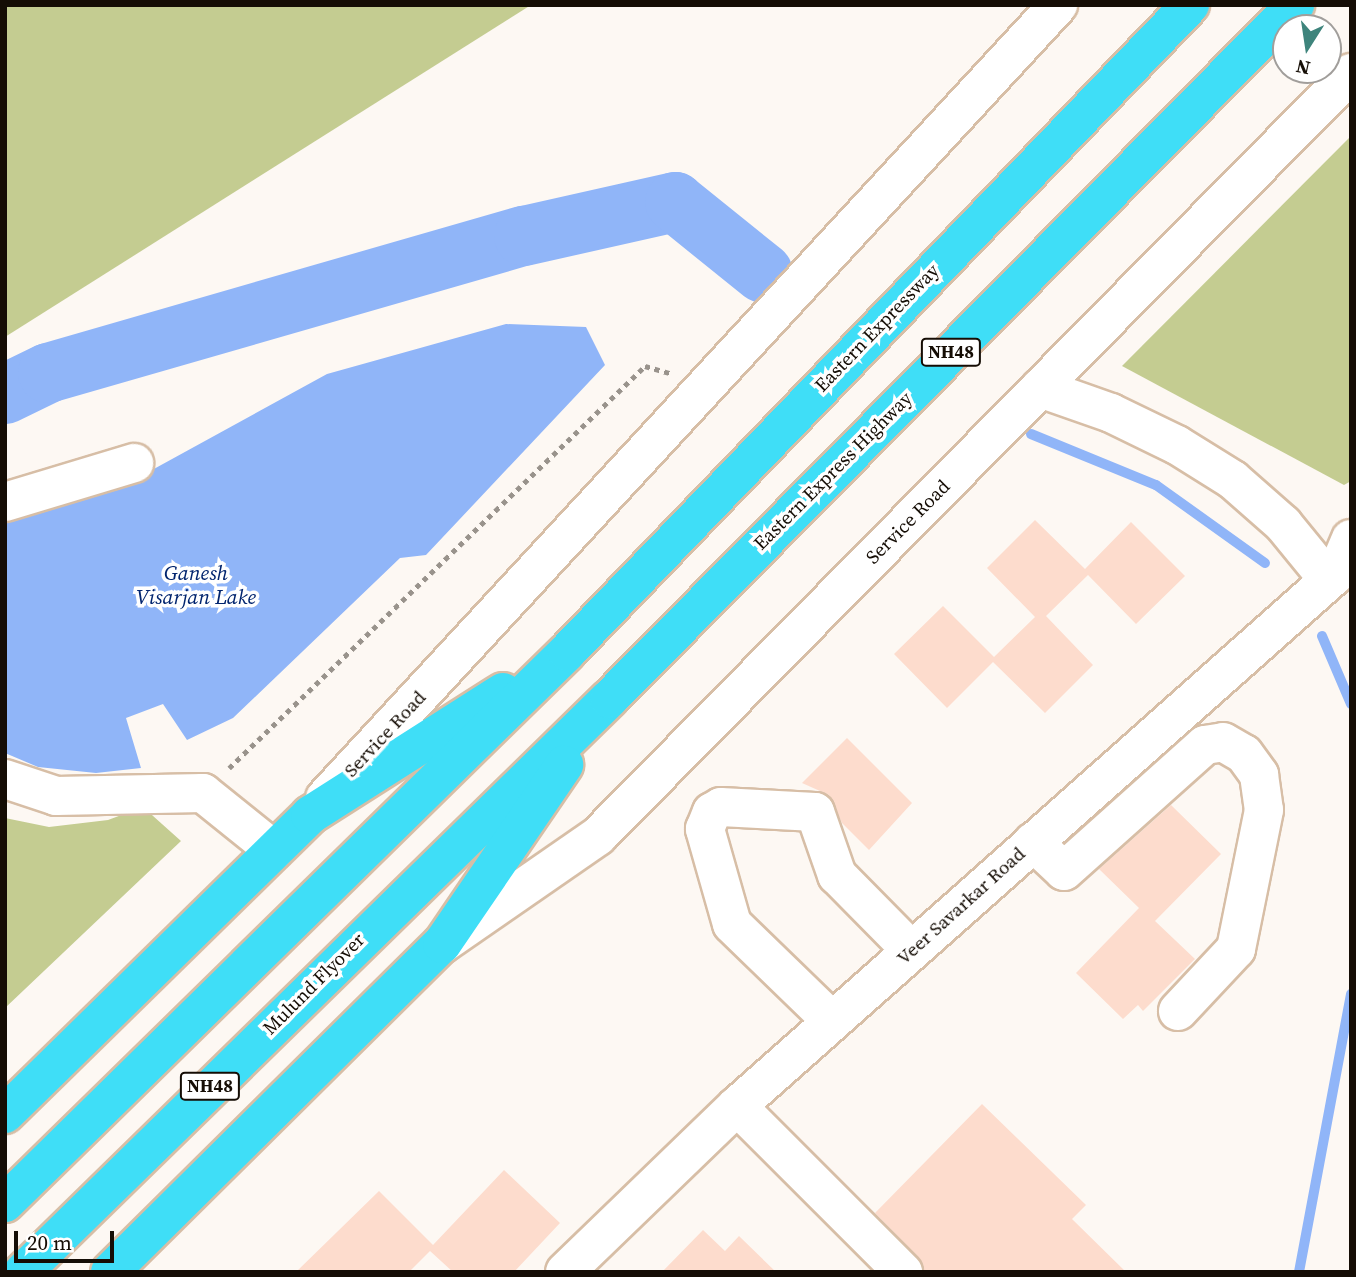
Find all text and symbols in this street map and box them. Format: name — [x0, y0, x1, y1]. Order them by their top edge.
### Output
north arrow — [1272, 14, 1342, 84]
text: N — [1294, 53, 1313, 82]
street label: Eastern Expressway — [810, 259, 944, 397]
road number: NH48 — [920, 338, 982, 366]
street label: Eastern Express Highway — [749, 387, 917, 555]
street label: Service Road — [861, 475, 955, 569]
water label: Ganesh Visarjan Lake — [136, 560, 256, 610]
street label: Service Road — [339, 686, 431, 782]
street label: Veer Savarkar Road — [892, 842, 1030, 970]
street label: Mulund Flyover — [258, 928, 370, 1040]
road number: NH48 — [178, 1072, 242, 1100]
scale bar — [18, 1218, 117, 1262]
text: 20 m — [27, 1228, 72, 1257]

